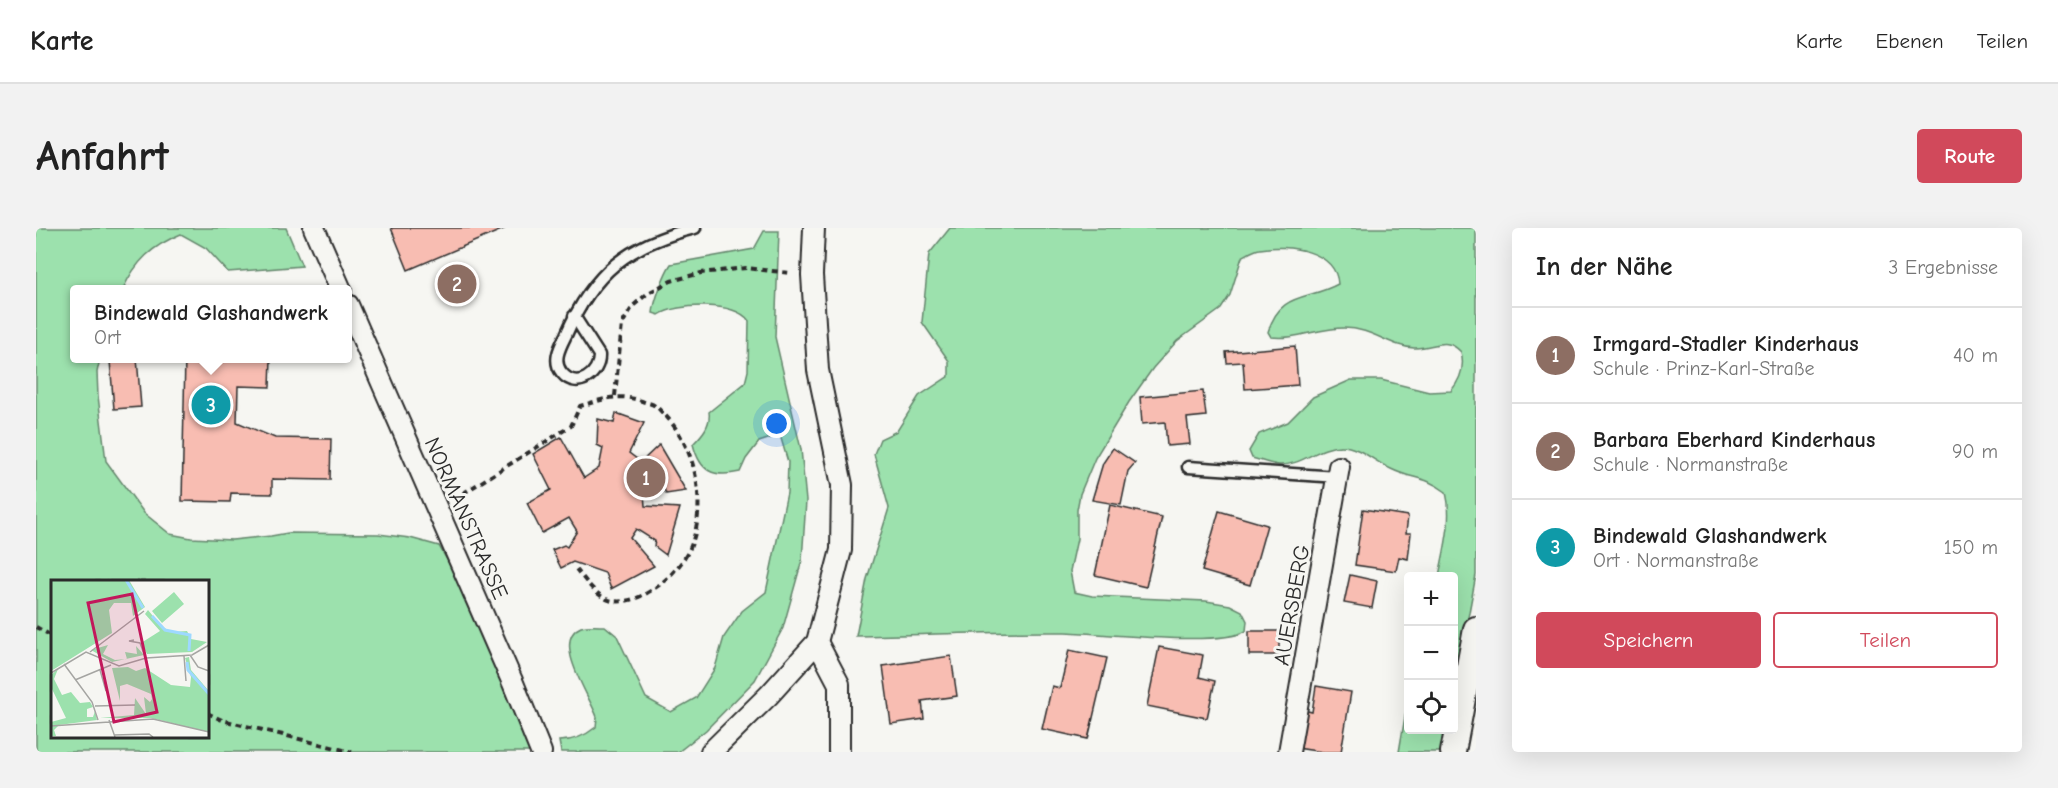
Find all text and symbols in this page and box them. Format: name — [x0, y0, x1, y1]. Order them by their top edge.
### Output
text: Karte — [30, 25, 94, 57]
text: Karte — [1796, 29, 1843, 53]
text: Ebenen — [1876, 29, 1944, 53]
text: Teilen — [1977, 29, 2028, 53]
button: Route — [1917, 129, 2022, 183]
text: Anfahrt — [36, 132, 169, 181]
text: In der Nähe — [1536, 252, 1673, 282]
text: 3 Ergebnisse — [1888, 256, 1998, 279]
pin: 2 — [438, 262, 476, 306]
popup — [70, 285, 352, 363]
text: Bindewald Glashandwerk — [94, 300, 328, 326]
text: Ort — [94, 326, 121, 349]
text: Irmgard-Stadler Kinderhaus — [1593, 331, 1859, 357]
text: 1 — [1552, 344, 1559, 367]
text: 40 m — [1953, 344, 1998, 367]
text: Schule · Prinz-Karl-Straße — [1593, 357, 1814, 380]
pin: 3 — [192, 382, 231, 428]
your location — [762, 409, 791, 438]
text: Barbara Eberhard Kinderhaus — [1593, 427, 1875, 453]
street label: NORMANSTRASSE — [419, 433, 513, 603]
text: 2 — [1551, 440, 1560, 463]
text: 90 m — [1952, 440, 1998, 463]
text: Schule · Normanstraße — [1593, 453, 1788, 476]
pin: 1 — [626, 456, 666, 500]
text: Bindewald Glashandwerk — [1593, 523, 1827, 549]
text: 3 — [1551, 536, 1560, 559]
text: 150 m — [1944, 536, 1998, 559]
street label: AUERSBERG — [1269, 543, 1315, 668]
text: Ort · Normanstraße — [1593, 549, 1758, 572]
map controls — [1404, 572, 1458, 734]
button: + — [1404, 572, 1458, 626]
inset map — [51, 580, 208, 737]
button: Speichern — [1536, 612, 1761, 668]
button: Teilen — [1773, 612, 1998, 668]
button: − — [1404, 626, 1458, 680]
button: locate — [1404, 680, 1458, 734]

